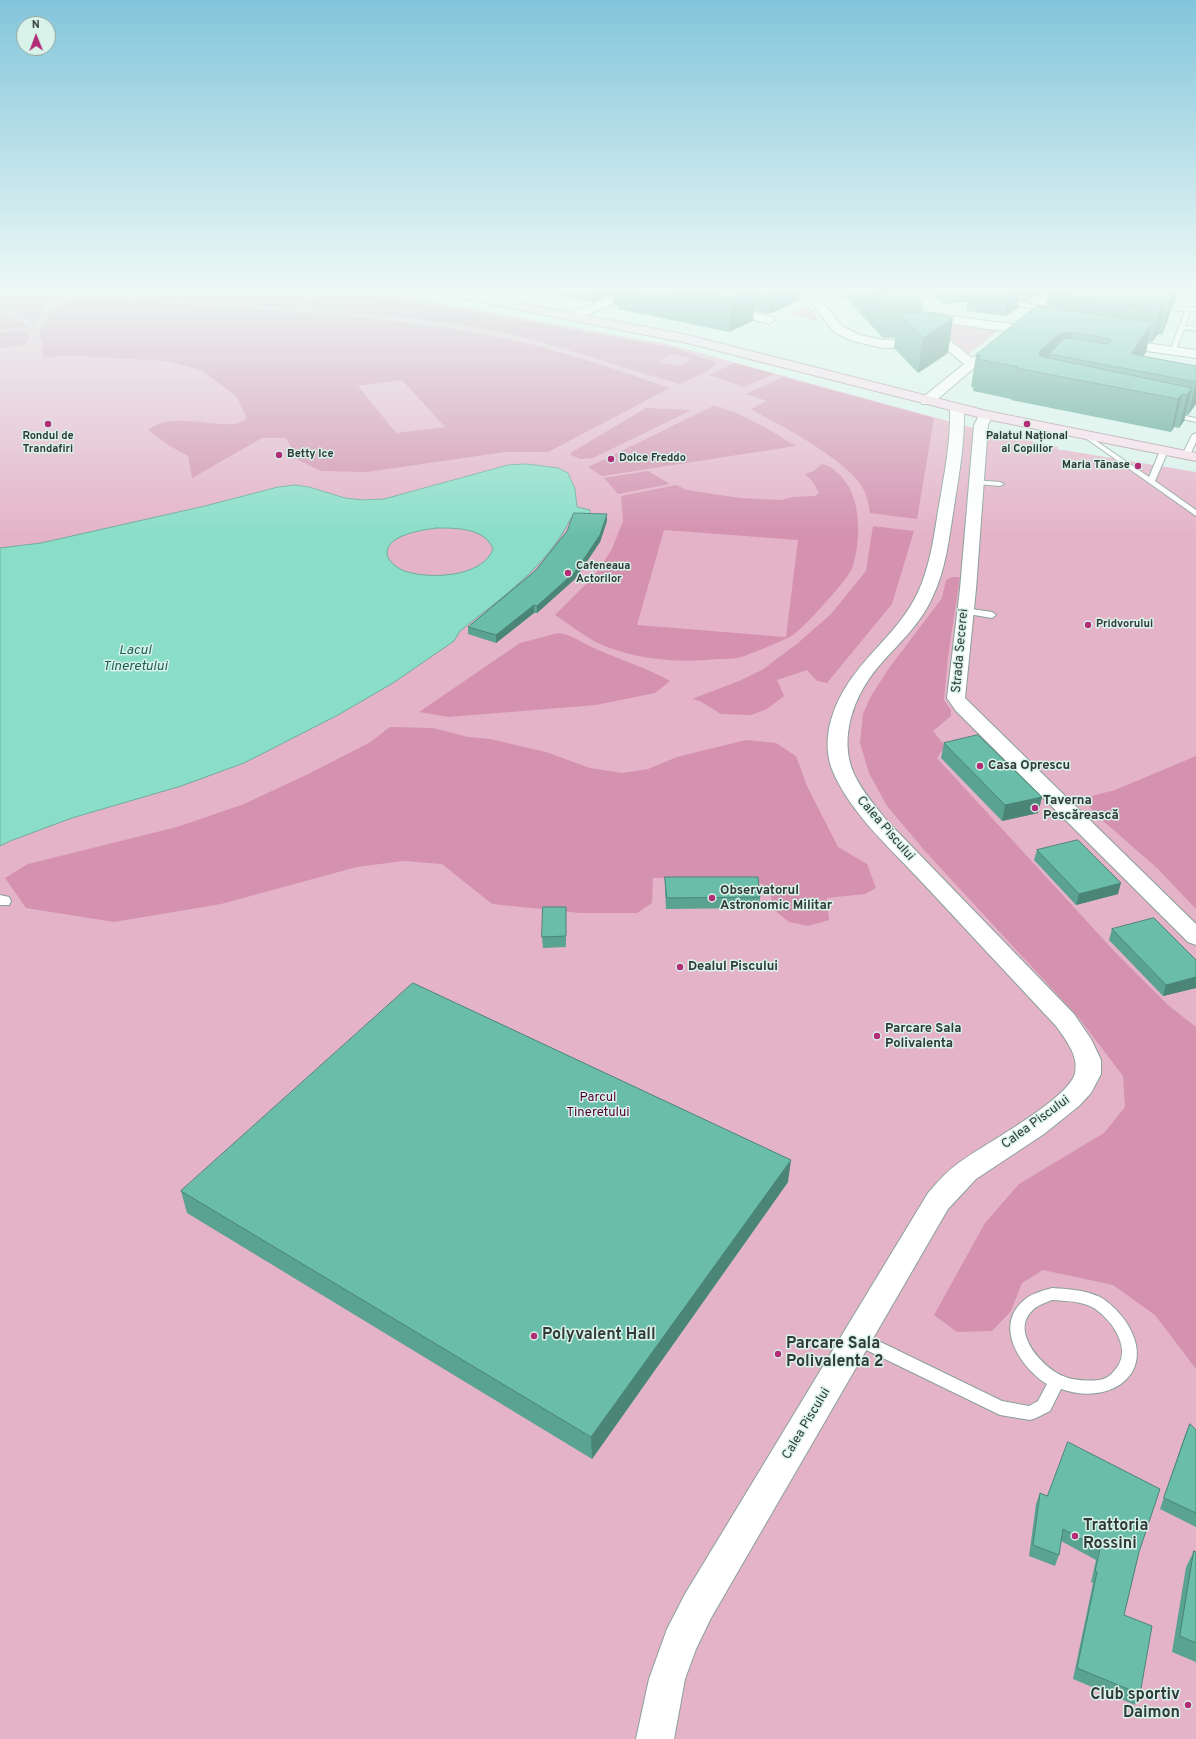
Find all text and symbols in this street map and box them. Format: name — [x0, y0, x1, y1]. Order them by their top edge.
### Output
north arrow — [16, 16, 56, 56]
text: N — [32, 18, 40, 32]
marker: Rondul de Trandafiri — [43, 419, 53, 429]
marker: Palatul Național al Copiilor — [1022, 419, 1032, 429]
place label: Rondul de Trandafiri — [22, 430, 74, 456]
place label: Palatul Național al Copiilor — [986, 430, 1068, 456]
place label: Betty Ice — [287, 448, 334, 462]
marker: Betty Ice — [274, 450, 284, 460]
place label: Dolce Freddo — [619, 452, 686, 466]
marker: Dolce Freddo — [606, 454, 616, 464]
place label: Maria Tănase — [1062, 459, 1130, 473]
marker: Maria Tănase — [1133, 461, 1143, 471]
place label: Cafeneaua Actorilor — [576, 560, 630, 586]
marker: Cafeneaua Actorilor — [563, 568, 573, 578]
street label: Strada Secerei — [950, 608, 972, 694]
place label: Pridvorului — [1096, 618, 1153, 632]
marker: Pridvorului — [1083, 620, 1093, 630]
water label: Lacul Tineretului — [103, 643, 167, 676]
place label: Casa Oprescu — [988, 758, 1070, 774]
marker: Casa Oprescu — [975, 761, 985, 771]
street label: Calea Piscului — [853, 793, 917, 865]
place label: Taverna Pescărească — [1043, 793, 1119, 824]
marker: Taverna Pescărească — [1030, 803, 1040, 813]
place label: Observatorul Astronomic Militar — [720, 883, 832, 914]
marker: Observatorul Astronomic Militar — [707, 893, 717, 903]
place label: Dealul Piscului — [688, 959, 778, 975]
marker: Dealul Piscului — [675, 962, 685, 972]
place label: Parcare Sala Polivalenta — [885, 1021, 962, 1052]
marker: Parcare Sala Polivalenta — [872, 1031, 882, 1041]
park label: Parcul Tineretului — [566, 1090, 630, 1121]
street label: Calea Piscului — [999, 1093, 1073, 1153]
place label: Polyvalent Hall — [542, 1326, 656, 1346]
marker: Polyvalent Hall — [529, 1331, 539, 1341]
place label: Parcare Sala Polivalenta 2 — [786, 1335, 883, 1373]
marker: Parcare Sala Polivalenta 2 — [773, 1349, 783, 1359]
street label: Calea Piscului — [780, 1385, 834, 1463]
place label: Trattoria Rossini — [1083, 1517, 1148, 1555]
marker: Trattoria Rossini — [1070, 1531, 1080, 1541]
place label: Club sportiv Daimon — [1090, 1686, 1180, 1724]
marker: Club sportiv Daimon — [1183, 1700, 1193, 1710]

